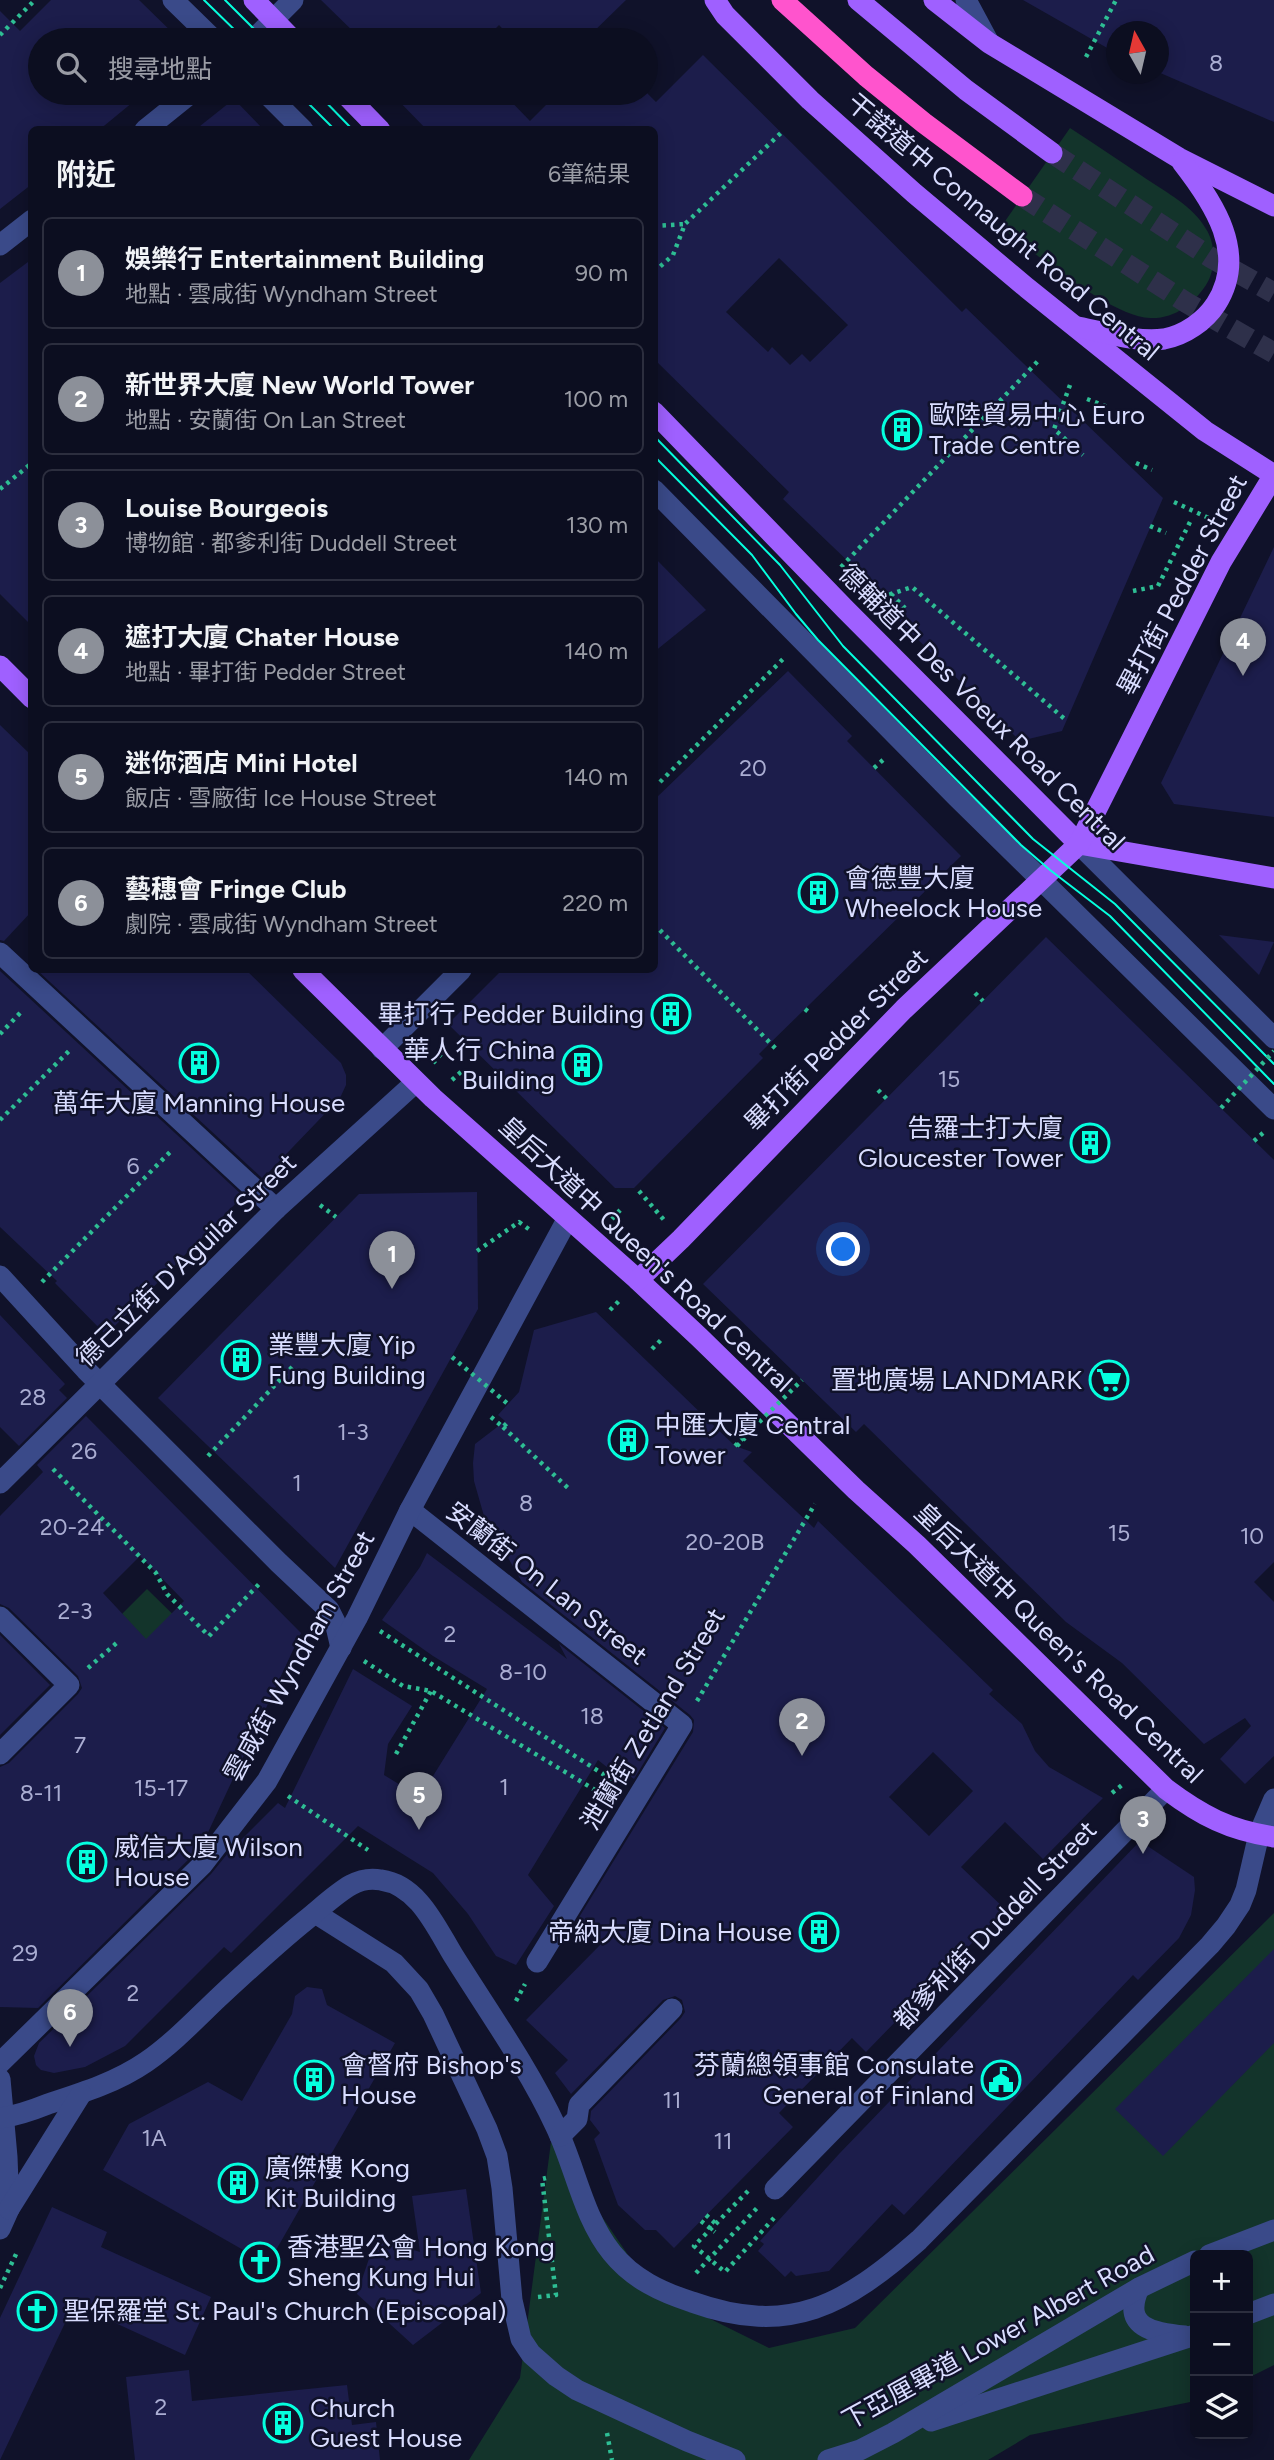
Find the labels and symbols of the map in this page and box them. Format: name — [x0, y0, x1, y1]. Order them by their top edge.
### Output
north arrow — [1106, 21, 1169, 84]
house number: 8 — [1209, 49, 1223, 77]
street label: 干諾道中 Connaught Road Central — [840, 87, 1166, 367]
place label: 歐陸貿易中心 Euro Trade Centre — [929, 399, 1145, 461]
building icon: 歐陸貿易中心 Euro Trade Centre — [881, 409, 923, 451]
street label: 畢打街 Pedder Street — [1110, 469, 1254, 701]
street label: 德輔道中 Des Voeux Road Central — [832, 557, 1132, 857]
pin: 4 — [1220, 618, 1266, 676]
house number: 20 — [739, 754, 767, 782]
place label: 會德豐大廈 Wheelock House — [845, 862, 1042, 924]
building icon: 會德豐大廈 Wheelock House — [797, 872, 839, 914]
street label: 畢打街 Pedder Street — [738, 942, 934, 1138]
building icon: 畢打行 Pedder Building — [650, 993, 692, 1035]
place label: 畢打行 Pedder Building — [378, 998, 644, 1030]
place label: 華人行 China Building — [404, 1034, 555, 1096]
building icon: 萬年大廈 Manning House — [178, 1042, 220, 1084]
building icon: 華人行 China Building — [561, 1044, 603, 1086]
house number: 15 — [938, 1065, 960, 1093]
place label: 萬年大廈 Manning House — [53, 1087, 345, 1119]
street label: 皇后大道中 Queen's Road Central — [493, 1110, 799, 1398]
place label: 告羅士打大廈 Gloucester Tower — [858, 1112, 1063, 1174]
building icon: 告羅士打大廈 Gloucester Tower — [1069, 1122, 1111, 1164]
street label: 德己立街 D'Aguilar Street — [69, 1146, 303, 1374]
house number: 6 — [126, 1152, 140, 1180]
pin: 1 — [369, 1231, 415, 1289]
your location — [826, 1232, 860, 1266]
place label: 業豐大廈 Yip Fung Building — [268, 1329, 426, 1391]
building icon: 業豐大廈 Yip Fung Building — [220, 1339, 262, 1381]
supermarket icon: 置地廣場 LANDMARK — [1088, 1359, 1130, 1401]
place label: 置地廣場 LANDMARK — [831, 1364, 1082, 1396]
house number: 28 — [20, 1383, 46, 1411]
place label: 中匯大廈 Central Tower — [655, 1409, 850, 1471]
house number: 1-3 — [337, 1418, 369, 1446]
building icon: 中匯大廈 Central Tower — [607, 1419, 649, 1461]
house number: 26 — [71, 1437, 97, 1465]
house number: 1 — [292, 1469, 302, 1497]
house number: 8 — [519, 1489, 533, 1517]
street label: 安蘭街 On Lan Street — [440, 1495, 654, 1671]
street label: 皇后大道中 Queen's Road Central — [908, 1496, 1210, 1790]
house number: 20-24 — [40, 1513, 104, 1541]
house number: 15 — [1108, 1519, 1130, 1547]
house number: 10 — [1240, 1522, 1264, 1550]
street label: 雲咸街 Wyndham Street — [217, 1525, 381, 1787]
house number: 20-20B — [686, 1528, 764, 1556]
house number: 2-3 — [58, 1597, 92, 1625]
street label: 泄蘭街 Zetland Street — [574, 1602, 732, 1836]
house number: 2 — [444, 1620, 456, 1648]
house number: 8-10 — [499, 1658, 547, 1686]
pin: 2 — [779, 1698, 825, 1756]
house number: 18 — [580, 1702, 604, 1730]
house number: 7 — [74, 1731, 86, 1759]
pin: 5 — [396, 1772, 442, 1830]
house number: 1 — [499, 1773, 509, 1801]
house number: 15-17 — [134, 1774, 188, 1802]
house number: 8-11 — [20, 1779, 62, 1807]
pin: 3 — [1120, 1796, 1166, 1854]
street label: 都爹利街 Duddell Street — [887, 1814, 1103, 2036]
place label: 威信大廈 Wilson House — [114, 1831, 303, 1893]
building icon: 威信大廈 Wilson House — [66, 1841, 108, 1883]
building icon: 帝納大廈 Dina House — [798, 1911, 840, 1953]
place label: 帝納大廈 Dina House — [548, 1916, 792, 1948]
house number: 29 — [12, 1939, 38, 1967]
house number: 2 — [127, 1979, 139, 2007]
pin: 6 — [47, 1989, 93, 2047]
place label: 會督府 Bishop's House — [341, 2049, 522, 2111]
place label: 芬蘭總領事館 Consulate General of Finland — [694, 2049, 974, 2111]
building icon: 會督府 Bishop's House — [293, 2059, 335, 2101]
public building icon: 芬蘭總領事館 Consulate General of Finland — [980, 2059, 1022, 2101]
house number: 11 — [663, 2086, 682, 2114]
house number: 1A — [141, 2124, 167, 2152]
house number: 11 — [714, 2127, 733, 2155]
place label: 廣傑樓 Kong Kit Building — [265, 2152, 410, 2214]
building icon: 廣傑樓 Kong Kit Building — [217, 2162, 259, 2204]
place label: 香港聖公會 Hong Kong Sheng Kung Hui — [287, 2231, 555, 2293]
street label: 下亞厘畢道 Lower Albert Road — [836, 2238, 1160, 2436]
church icon: 香港聖公會 Hong Kong Sheng Kung Hui — [239, 2241, 281, 2283]
church icon: 聖保羅堂 St. Paul's Church (Episcopal) — [16, 2290, 58, 2332]
place label: 聖保羅堂 St. Paul's Church (Episcopal) — [64, 2295, 506, 2327]
place label: Church Guest House — [310, 2392, 462, 2454]
house number: 2 — [155, 2393, 167, 2421]
building icon: Church Guest House — [262, 2402, 304, 2444]

